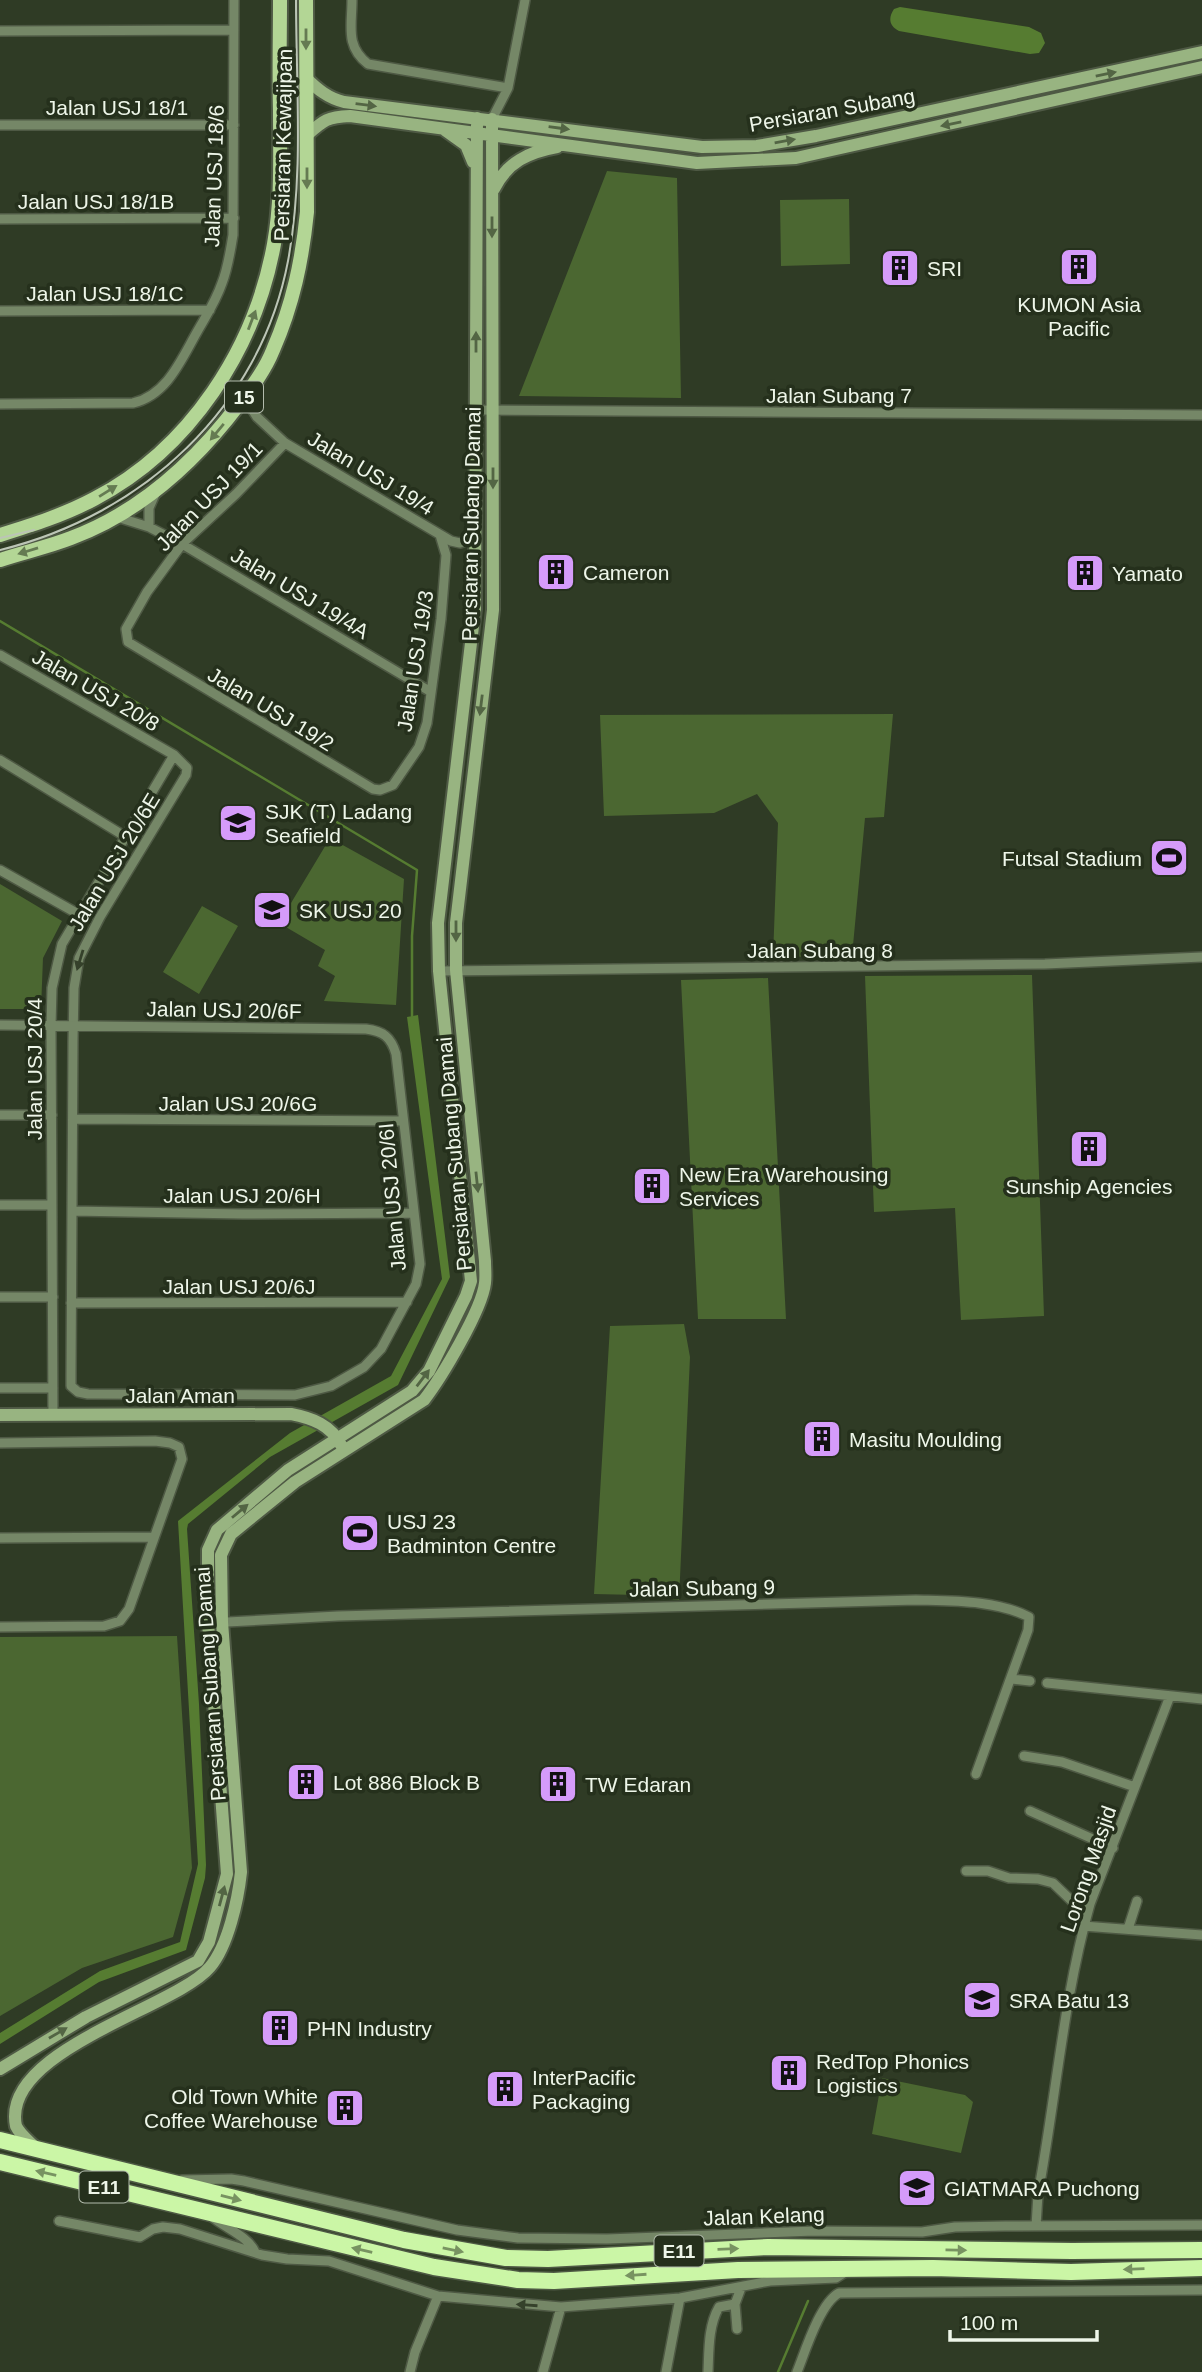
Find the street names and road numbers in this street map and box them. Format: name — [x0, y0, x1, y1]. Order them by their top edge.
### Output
street label: Persiaran Kewajipan — [270, 49, 296, 241]
street label: Persiaran Subang — [747, 84, 917, 136]
street label: Jalan USJ 18/1 — [46, 96, 188, 119]
street label: Jalan USJ 18/6 — [200, 104, 228, 248]
street label: Jalan USJ 18/1B — [18, 190, 174, 213]
street label: Jalan USJ 18/1C — [26, 282, 184, 305]
road number: 15 — [225, 382, 263, 412]
street label: Jalan Subang 7 — [766, 384, 912, 407]
street label: Persiaran Subang Damai — [457, 406, 485, 642]
street label: Jalan USJ 19/4 — [304, 426, 438, 520]
street label: Jalan USJ 19/1 — [151, 437, 267, 555]
street label: Jalan USJ 19/4A — [227, 543, 373, 643]
street label: Jalan USJ 19/3 — [393, 589, 437, 733]
street label: Jalan USJ 20/8 — [29, 644, 163, 736]
street label: Jalan USJ 19/2 — [204, 662, 338, 756]
street label: Jalan USJ 20/6E — [64, 789, 164, 935]
street label: Jalan Subang 8 — [747, 939, 893, 962]
street label: Jalan USJ 20/4 — [23, 997, 46, 1140]
street label: Jalan USJ 20/6F — [146, 997, 302, 1023]
street label: Persiaran Subang Damai — [432, 1036, 476, 1272]
street label: Jalan USJ 20/6G — [159, 1092, 317, 1115]
street label: Jalan USJ 20/6I — [374, 1122, 410, 1272]
street label: Jalan USJ 20/6H — [163, 1184, 321, 1207]
street label: Jalan USJ 20/6J — [163, 1275, 315, 1298]
street label: Jalan Aman — [125, 1384, 235, 1407]
street label: Persiaran Subang Damai — [190, 1566, 230, 1802]
street label: Jalan Subang 9 — [629, 1575, 775, 1601]
street label: Lorong Masjid — [1056, 1803, 1120, 1935]
road number: E11 — [80, 2172, 128, 2202]
street label: Jalan Kelang — [703, 2202, 825, 2230]
road number: E11 — [654, 2236, 704, 2266]

